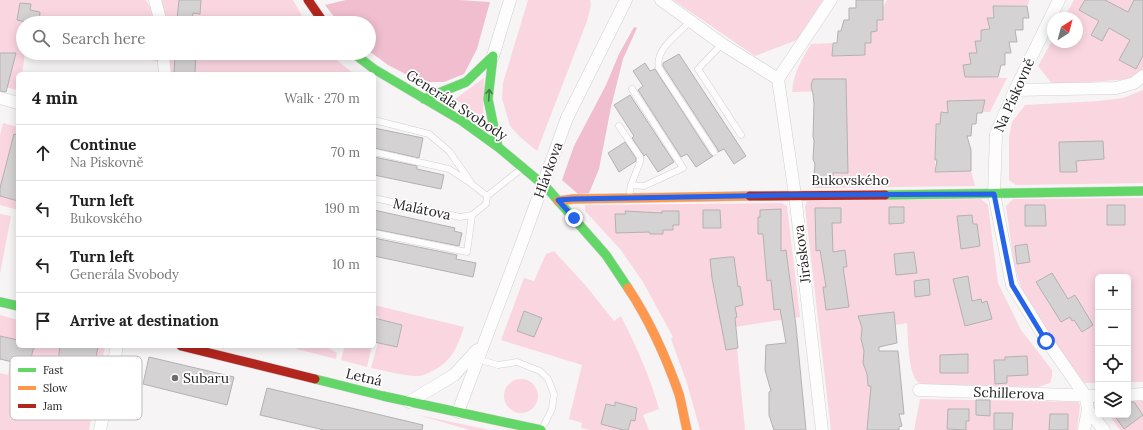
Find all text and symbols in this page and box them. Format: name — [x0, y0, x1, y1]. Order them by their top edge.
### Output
north arrow — [1047, 12, 1083, 48]
search box — [16, 16, 376, 60]
icon: search — [30, 27, 52, 49]
text: Search here — [62, 29, 145, 48]
street label: Na Pískovně — [990, 55, 1038, 135]
street label: Generála Svobody — [403, 66, 512, 145]
text: 4 min — [32, 87, 78, 109]
one-way arrow — [486, 89, 493, 102]
text: Walk · 270 m — [284, 90, 360, 107]
text: Continue — [70, 135, 136, 154]
street label: Hlávkova — [530, 139, 566, 201]
icon: ahead — [32, 142, 54, 164]
text: 70 m — [331, 144, 360, 161]
text: Na Pískovně — [70, 154, 143, 171]
street label: Bukovského — [811, 171, 889, 189]
text: Turn left — [70, 191, 134, 210]
street label: Malátova — [391, 194, 453, 224]
icon: left — [32, 198, 54, 220]
text: 190 m — [325, 200, 360, 217]
route end — [565, 209, 583, 227]
text: Bukovského — [70, 210, 142, 227]
street label: Jiráskova — [790, 224, 815, 285]
text: Turn left — [70, 247, 134, 266]
icon: left — [32, 254, 54, 276]
text: 10 m — [332, 256, 360, 273]
text: Generála Svobody — [70, 266, 179, 283]
map controls — [1095, 274, 1131, 418]
button: + — [1095, 274, 1131, 310]
icon: arrive — [32, 310, 54, 332]
button: − — [1095, 310, 1131, 346]
text: Arrive at destination — [70, 311, 219, 330]
route start — [1037, 332, 1055, 350]
button: locate — [1095, 346, 1131, 382]
legend — [10, 356, 142, 420]
text: Fast — [43, 363, 64, 377]
street label: Letná — [344, 364, 384, 390]
place label: Subaru — [183, 369, 229, 387]
marker: Subaru — [170, 373, 180, 383]
text: Slow — [43, 381, 68, 395]
button: layers — [1095, 382, 1131, 418]
street label: Schillerova — [973, 383, 1045, 403]
text: Jam — [42, 399, 63, 413]

